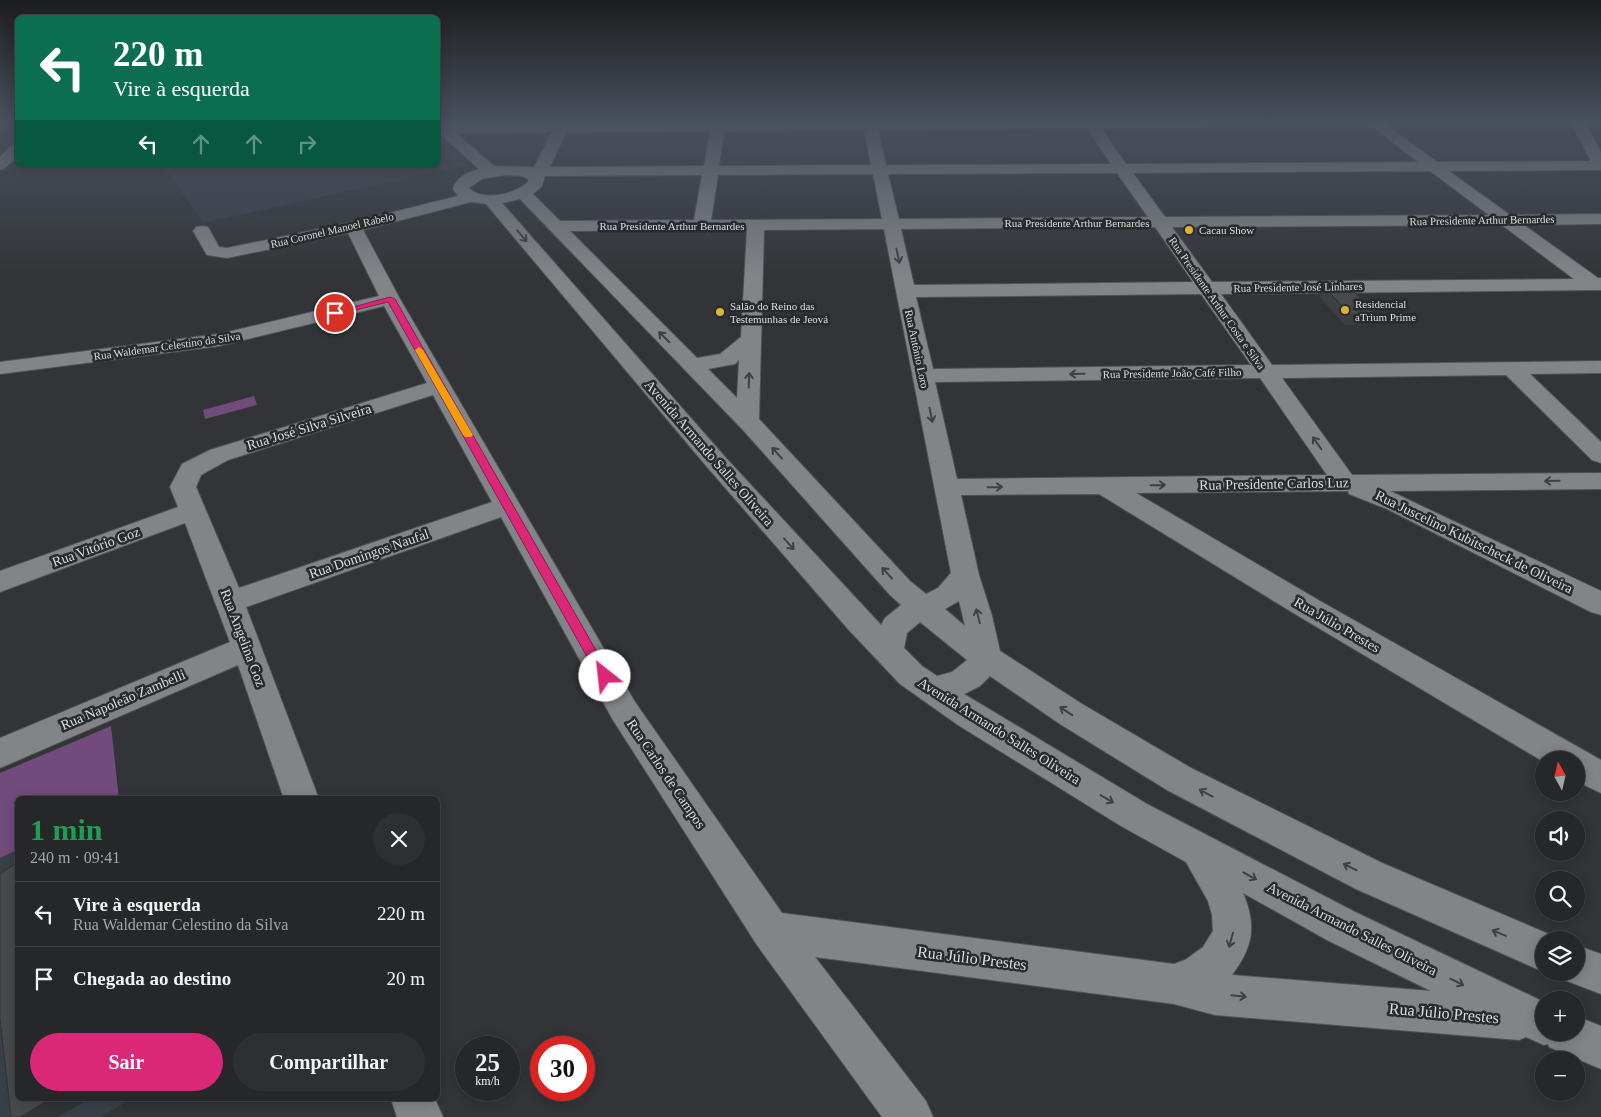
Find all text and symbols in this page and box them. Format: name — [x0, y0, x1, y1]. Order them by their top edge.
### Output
icon: left — [30, 35, 95, 100]
text: 220 m — [113, 35, 203, 74]
text: Vire à esquerda — [113, 76, 250, 101]
icon: left — [134, 130, 162, 158]
icon: ahead — [187, 130, 215, 158]
icon: ahead — [240, 130, 268, 158]
icon: right — [293, 130, 321, 158]
street label: Rua Coronel Manoel Rabelo — [269, 210, 395, 250]
street label: Rua Presidente Arthur Bernardes — [1409, 213, 1555, 227]
street label: Rua Presidente Arthur Bernardes — [1004, 217, 1150, 229]
street label: Rua Presidente Arthur Bernardes — [599, 220, 745, 232]
marker: Cacau Show — [1183, 224, 1195, 236]
place label: Cacau Show — [1199, 224, 1254, 236]
one-way arrow — [517, 230, 528, 243]
street label: Rua Presidente Arthur Costa e Silva — [1167, 235, 1267, 371]
one-way arrow — [894, 248, 903, 264]
street label: Rua Presidente José Linhares — [1233, 280, 1363, 294]
pin — [314, 292, 356, 334]
place label: Residencial aTrium Prime — [1355, 298, 1416, 323]
icon: arrive — [321, 299, 349, 327]
place label: Salão do Reino das Testemunhas de Jeová — [730, 300, 828, 325]
marker: Residencial aTrium Prime — [1339, 304, 1351, 316]
marker: Salão do Reino das Testemunhas de Jeová — [714, 306, 726, 318]
street label: Rua Antônio Loro — [903, 309, 931, 390]
street label: Rua Waldemar Celestino da Silva — [93, 330, 241, 362]
one-way arrow — [657, 331, 670, 343]
street label: Rua Presidente João Café Filho — [1103, 366, 1242, 380]
one-way arrow — [1069, 369, 1086, 379]
one-way arrow — [744, 372, 753, 388]
street label: Avenida Armando Salles Oliveira — [642, 377, 777, 530]
street label: Rua José Silva Silveira — [245, 401, 374, 453]
one-way arrow — [927, 407, 936, 423]
one-way arrow — [1312, 436, 1322, 450]
one-way arrow — [771, 447, 783, 460]
street label: Rua Presidente Carlos Luz — [1199, 475, 1349, 493]
one-way arrow — [1545, 476, 1561, 486]
one-way arrow — [1149, 480, 1165, 490]
one-way arrow — [986, 482, 1003, 492]
street label: Rua Juscelino Kubitscheck de Oliveira — [1373, 488, 1576, 597]
street label: Rua Vitório Goz — [50, 524, 142, 570]
street label: Rua Domingos Naufal — [307, 526, 431, 582]
one-way arrow — [783, 538, 795, 551]
one-way arrow — [881, 567, 893, 580]
street label: Rua Angelina Goz — [217, 587, 269, 689]
street label: Rua Júlio Prestes — [1291, 594, 1383, 656]
one-way arrow — [973, 608, 982, 624]
position arrow — [578, 649, 630, 701]
street label: Rua Napoleão Zambelli — [59, 667, 188, 733]
street label: Avenida Armando Salles Oliveira — [915, 675, 1083, 788]
one-way arrow — [1059, 705, 1073, 715]
street label: Rua Carlos de Campos — [624, 716, 708, 832]
north arrow — [1535, 751, 1585, 801]
map controls — [1535, 751, 1585, 1101]
one-way arrow — [1198, 788, 1213, 798]
one-way arrow — [1100, 794, 1114, 804]
button: sound — [1535, 811, 1585, 861]
text: 1 min — [30, 813, 103, 846]
button: close — [373, 813, 425, 865]
text: 240 m · 09:41 — [30, 849, 120, 866]
one-way arrow — [1343, 862, 1358, 871]
button: search — [1535, 871, 1585, 921]
one-way arrow — [1242, 872, 1257, 881]
street label: Avenida Armando Salles Oliveira — [1265, 880, 1440, 979]
text: Vire à esquerda — [73, 894, 201, 915]
icon: left — [30, 900, 58, 928]
text: 220 m — [377, 903, 425, 924]
text: Rua Waldemar Celestino da Silva — [73, 916, 288, 933]
one-way arrow — [1492, 928, 1507, 937]
one-way arrow — [1225, 931, 1235, 947]
button: layers — [1535, 931, 1585, 981]
street label: Rua Júlio Prestes — [916, 943, 1028, 973]
icon: arrive — [30, 965, 58, 993]
text: Chegada ao destino — [73, 968, 231, 989]
text: 20 m — [386, 968, 425, 989]
one-way arrow — [1449, 978, 1464, 988]
one-way arrow — [1230, 991, 1246, 1001]
button: + — [1535, 991, 1585, 1041]
street label: Rua Júlio Prestes — [1388, 1000, 1500, 1026]
button: Sair — [30, 1033, 223, 1091]
button: Compartilhar — [233, 1033, 425, 1091]
speed limit sign: 30 — [530, 1036, 595, 1101]
text: 25 — [475, 1049, 500, 1076]
button: − — [1535, 1051, 1585, 1101]
text: km/h — [475, 1074, 500, 1088]

